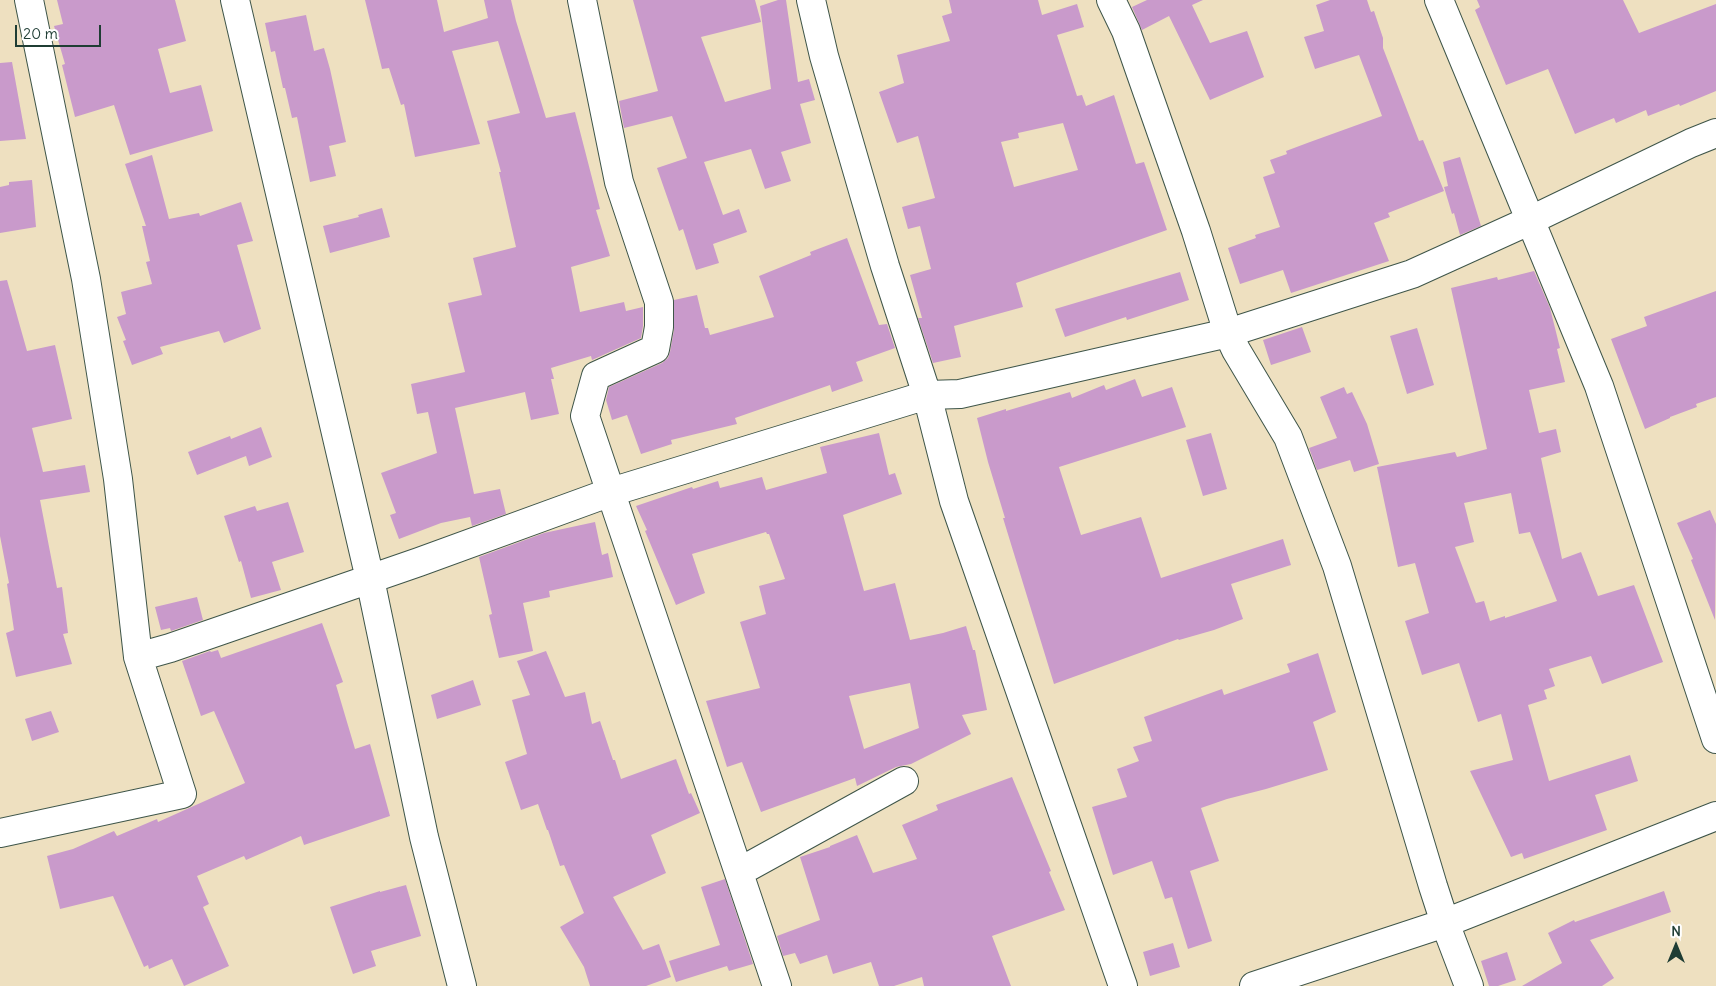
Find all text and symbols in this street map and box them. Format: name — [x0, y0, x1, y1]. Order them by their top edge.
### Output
scale bar — [18, 15, 104, 47]
text: 20 m — [23, 24, 58, 43]
north arrow — [1651, 921, 1701, 971]
text: N — [1671, 922, 1681, 940]

